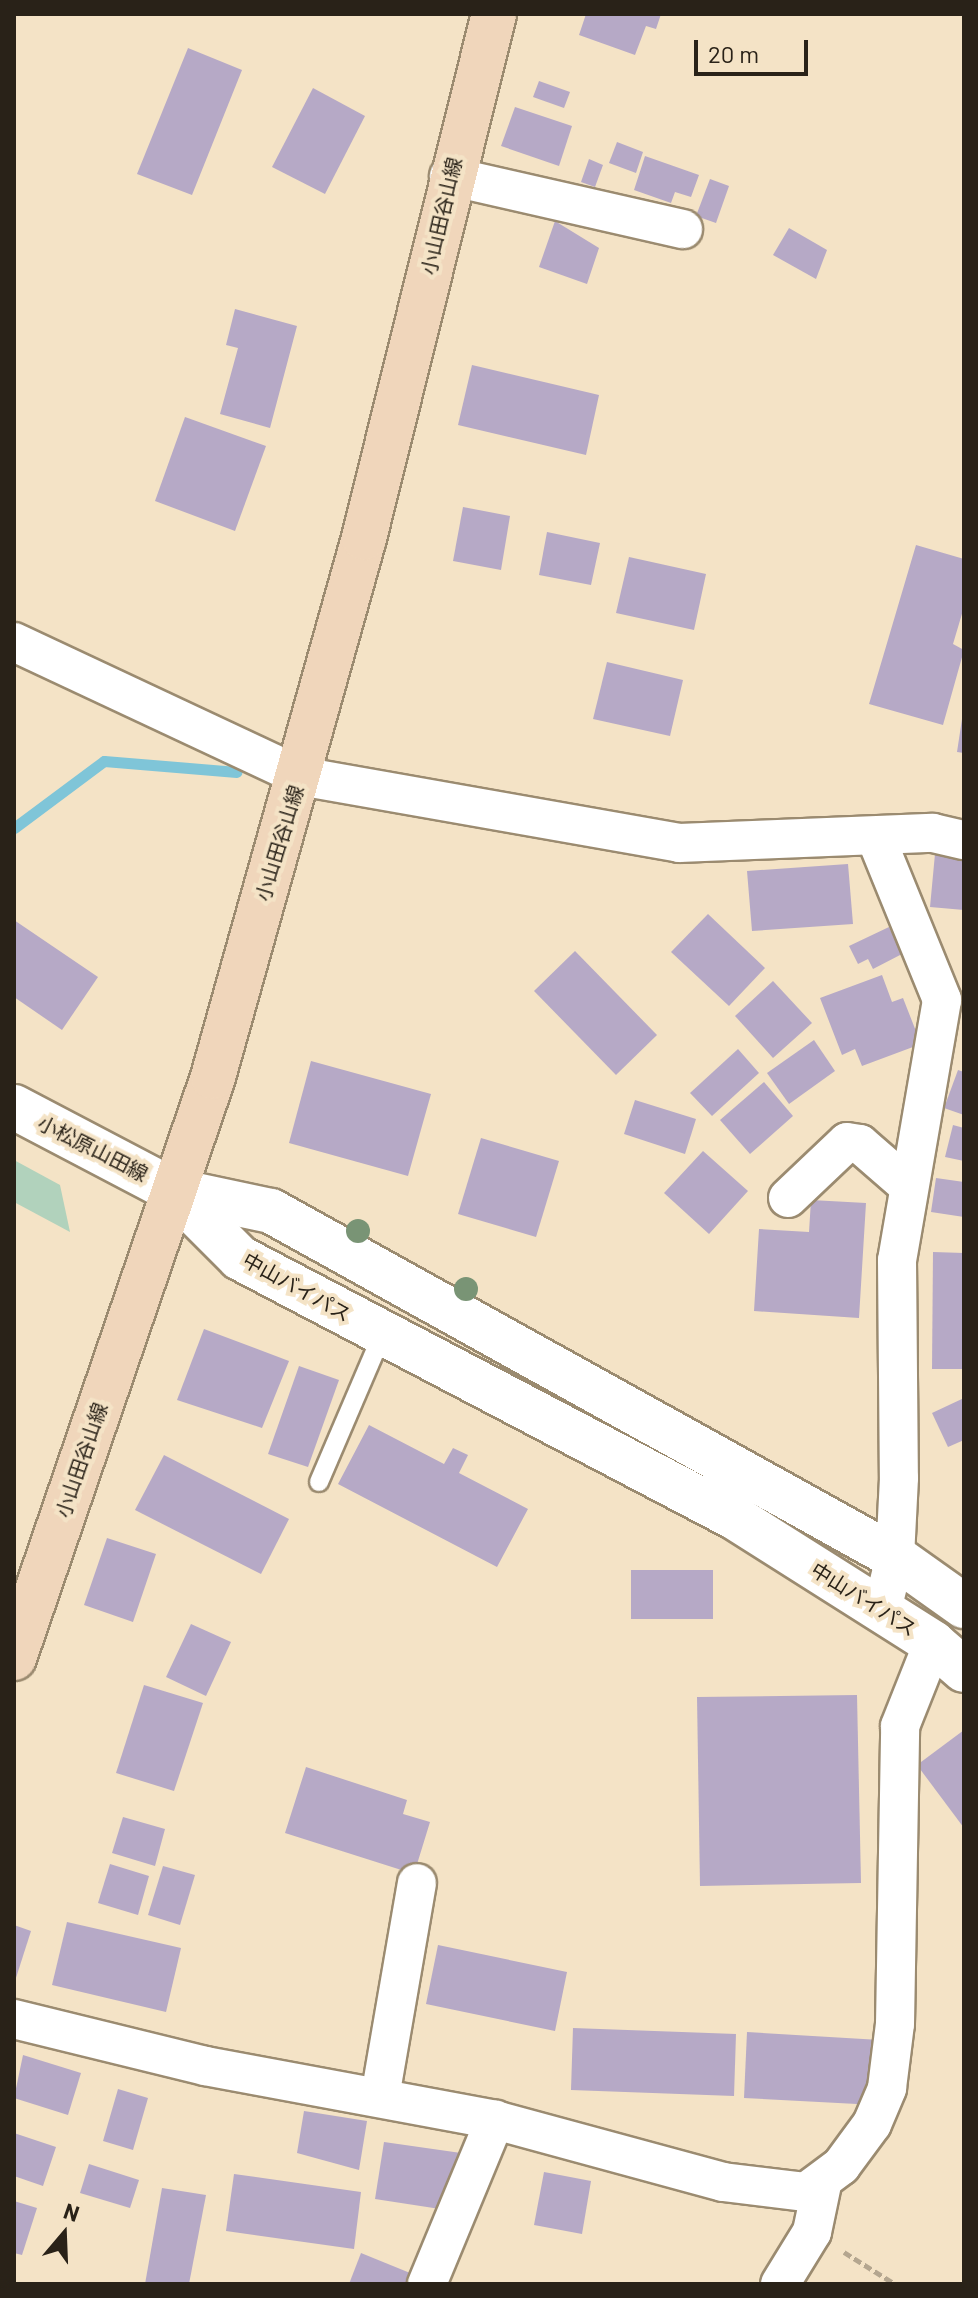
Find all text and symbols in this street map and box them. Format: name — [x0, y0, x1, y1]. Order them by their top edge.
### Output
scale bar — [698, 24, 812, 74]
text: 20 m — [708, 39, 759, 68]
street label: 小山田谷山線 — [416, 155, 466, 277]
street label: 小山田谷山線 — [250, 782, 308, 904]
street label: 小松原山田線 — [34, 1110, 152, 1186]
street label: 中山バイパス — [239, 1247, 355, 1327]
street label: 小山田谷山線 — [50, 1399, 112, 1521]
street label: 中山バイパス — [807, 1557, 921, 1641]
north arrow — [24, 2194, 104, 2274]
text: N — [61, 2197, 83, 2226]

